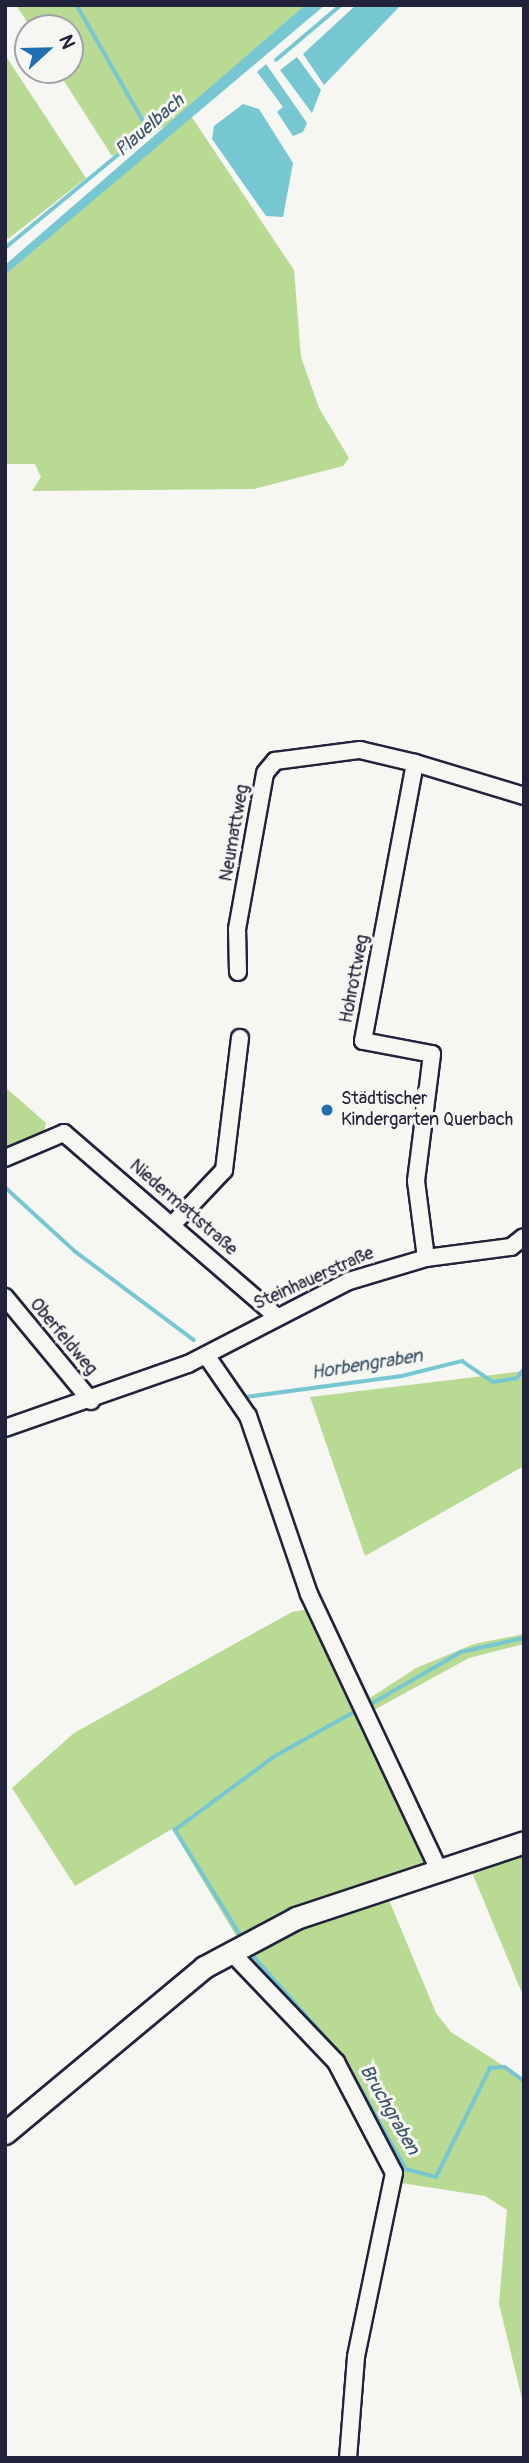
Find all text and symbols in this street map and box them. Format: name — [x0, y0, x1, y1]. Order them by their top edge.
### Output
north arrow — [14, 14, 84, 84]
text: N — [53, 31, 80, 52]
water label: Plauelbach — [111, 90, 189, 162]
street label: Neumattweg — [216, 783, 254, 883]
street label: Hohrottweg — [336, 933, 374, 1025]
place label: Städtischer Kindergarten Querbach — [341, 1089, 513, 1132]
marker: Städtischer Kindergarten Querbach — [319, 1102, 335, 1118]
street label: Niedermattstraße — [125, 1155, 241, 1261]
street label: Steinhauerstraße — [250, 1243, 378, 1315]
street label: Oberfeldweg — [25, 1294, 101, 1380]
water label: Horbengraben — [310, 1345, 424, 1385]
water label: Bruchgraben — [354, 2061, 424, 2159]

